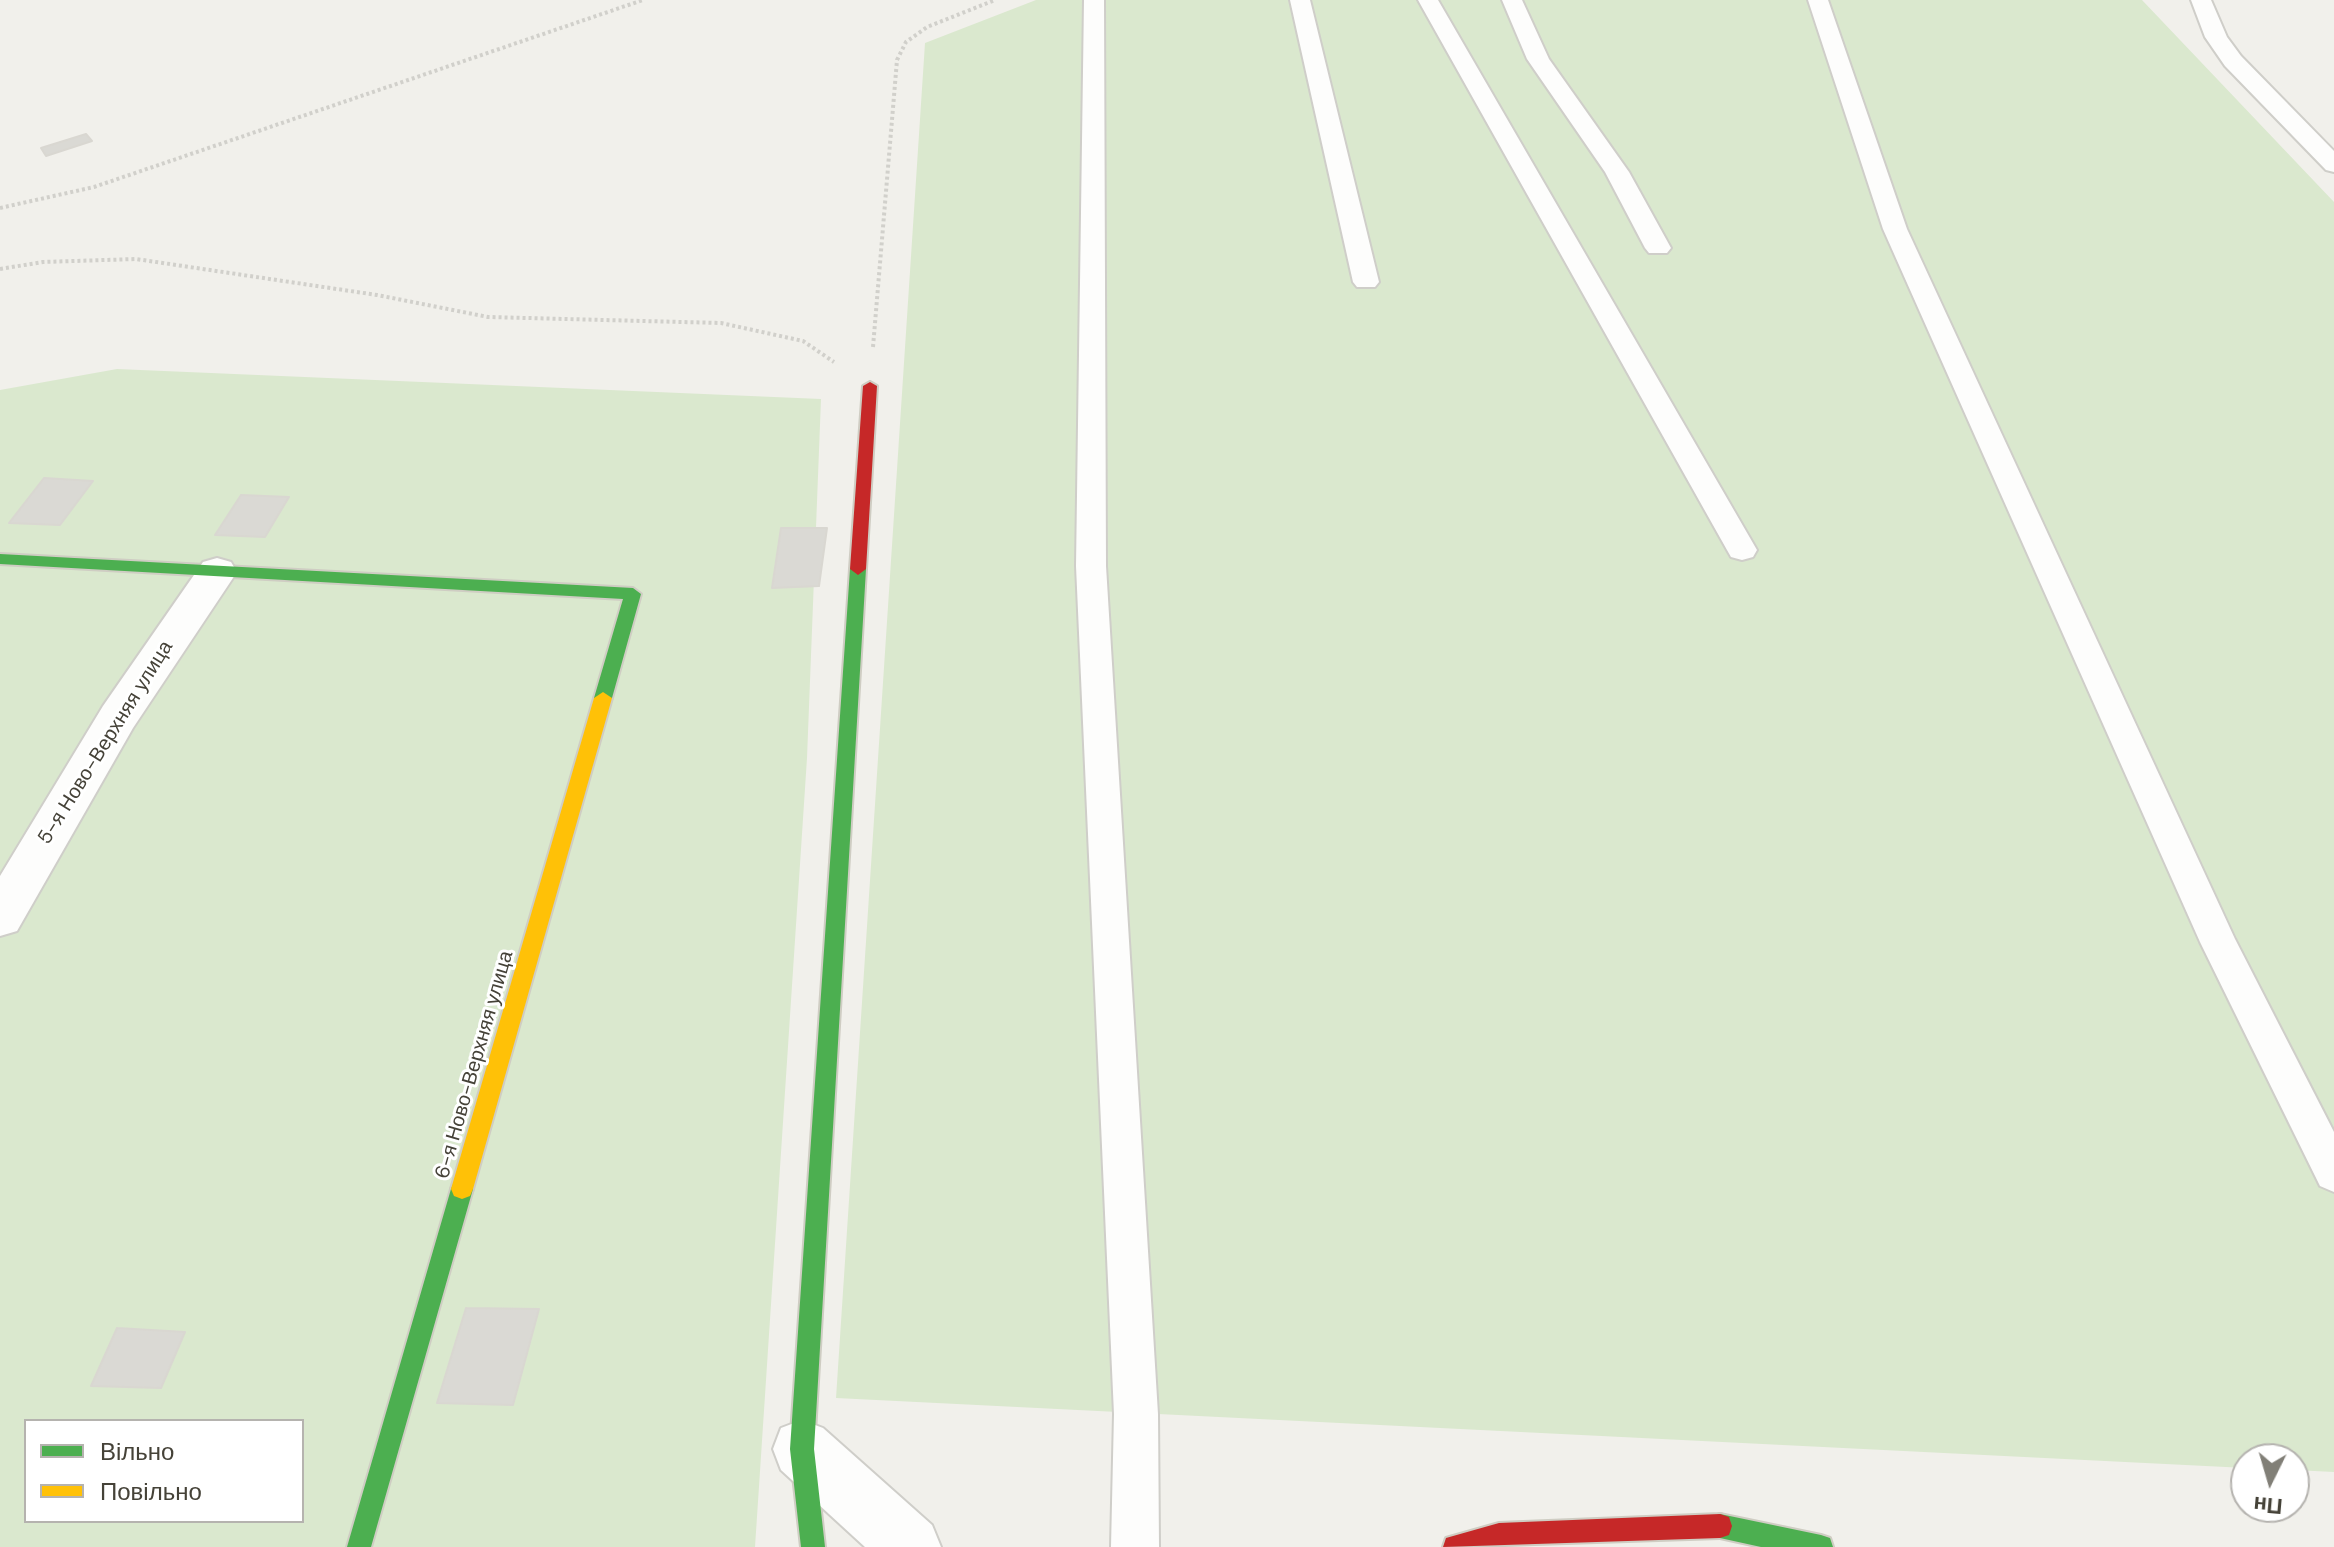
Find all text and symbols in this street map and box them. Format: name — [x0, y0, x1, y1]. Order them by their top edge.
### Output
street label: 5-я Ново-Верхняя улица — [33, 637, 179, 849]
street label: 6-я Ново-Верхняя улица — [431, 948, 519, 1182]
legend — [24, 1419, 304, 1523]
text: Вільно — [100, 1436, 174, 1467]
north arrow — [2230, 1443, 2310, 1523]
text: Повільно — [100, 1476, 202, 1507]
text: Пн — [2252, 1490, 2284, 1521]

